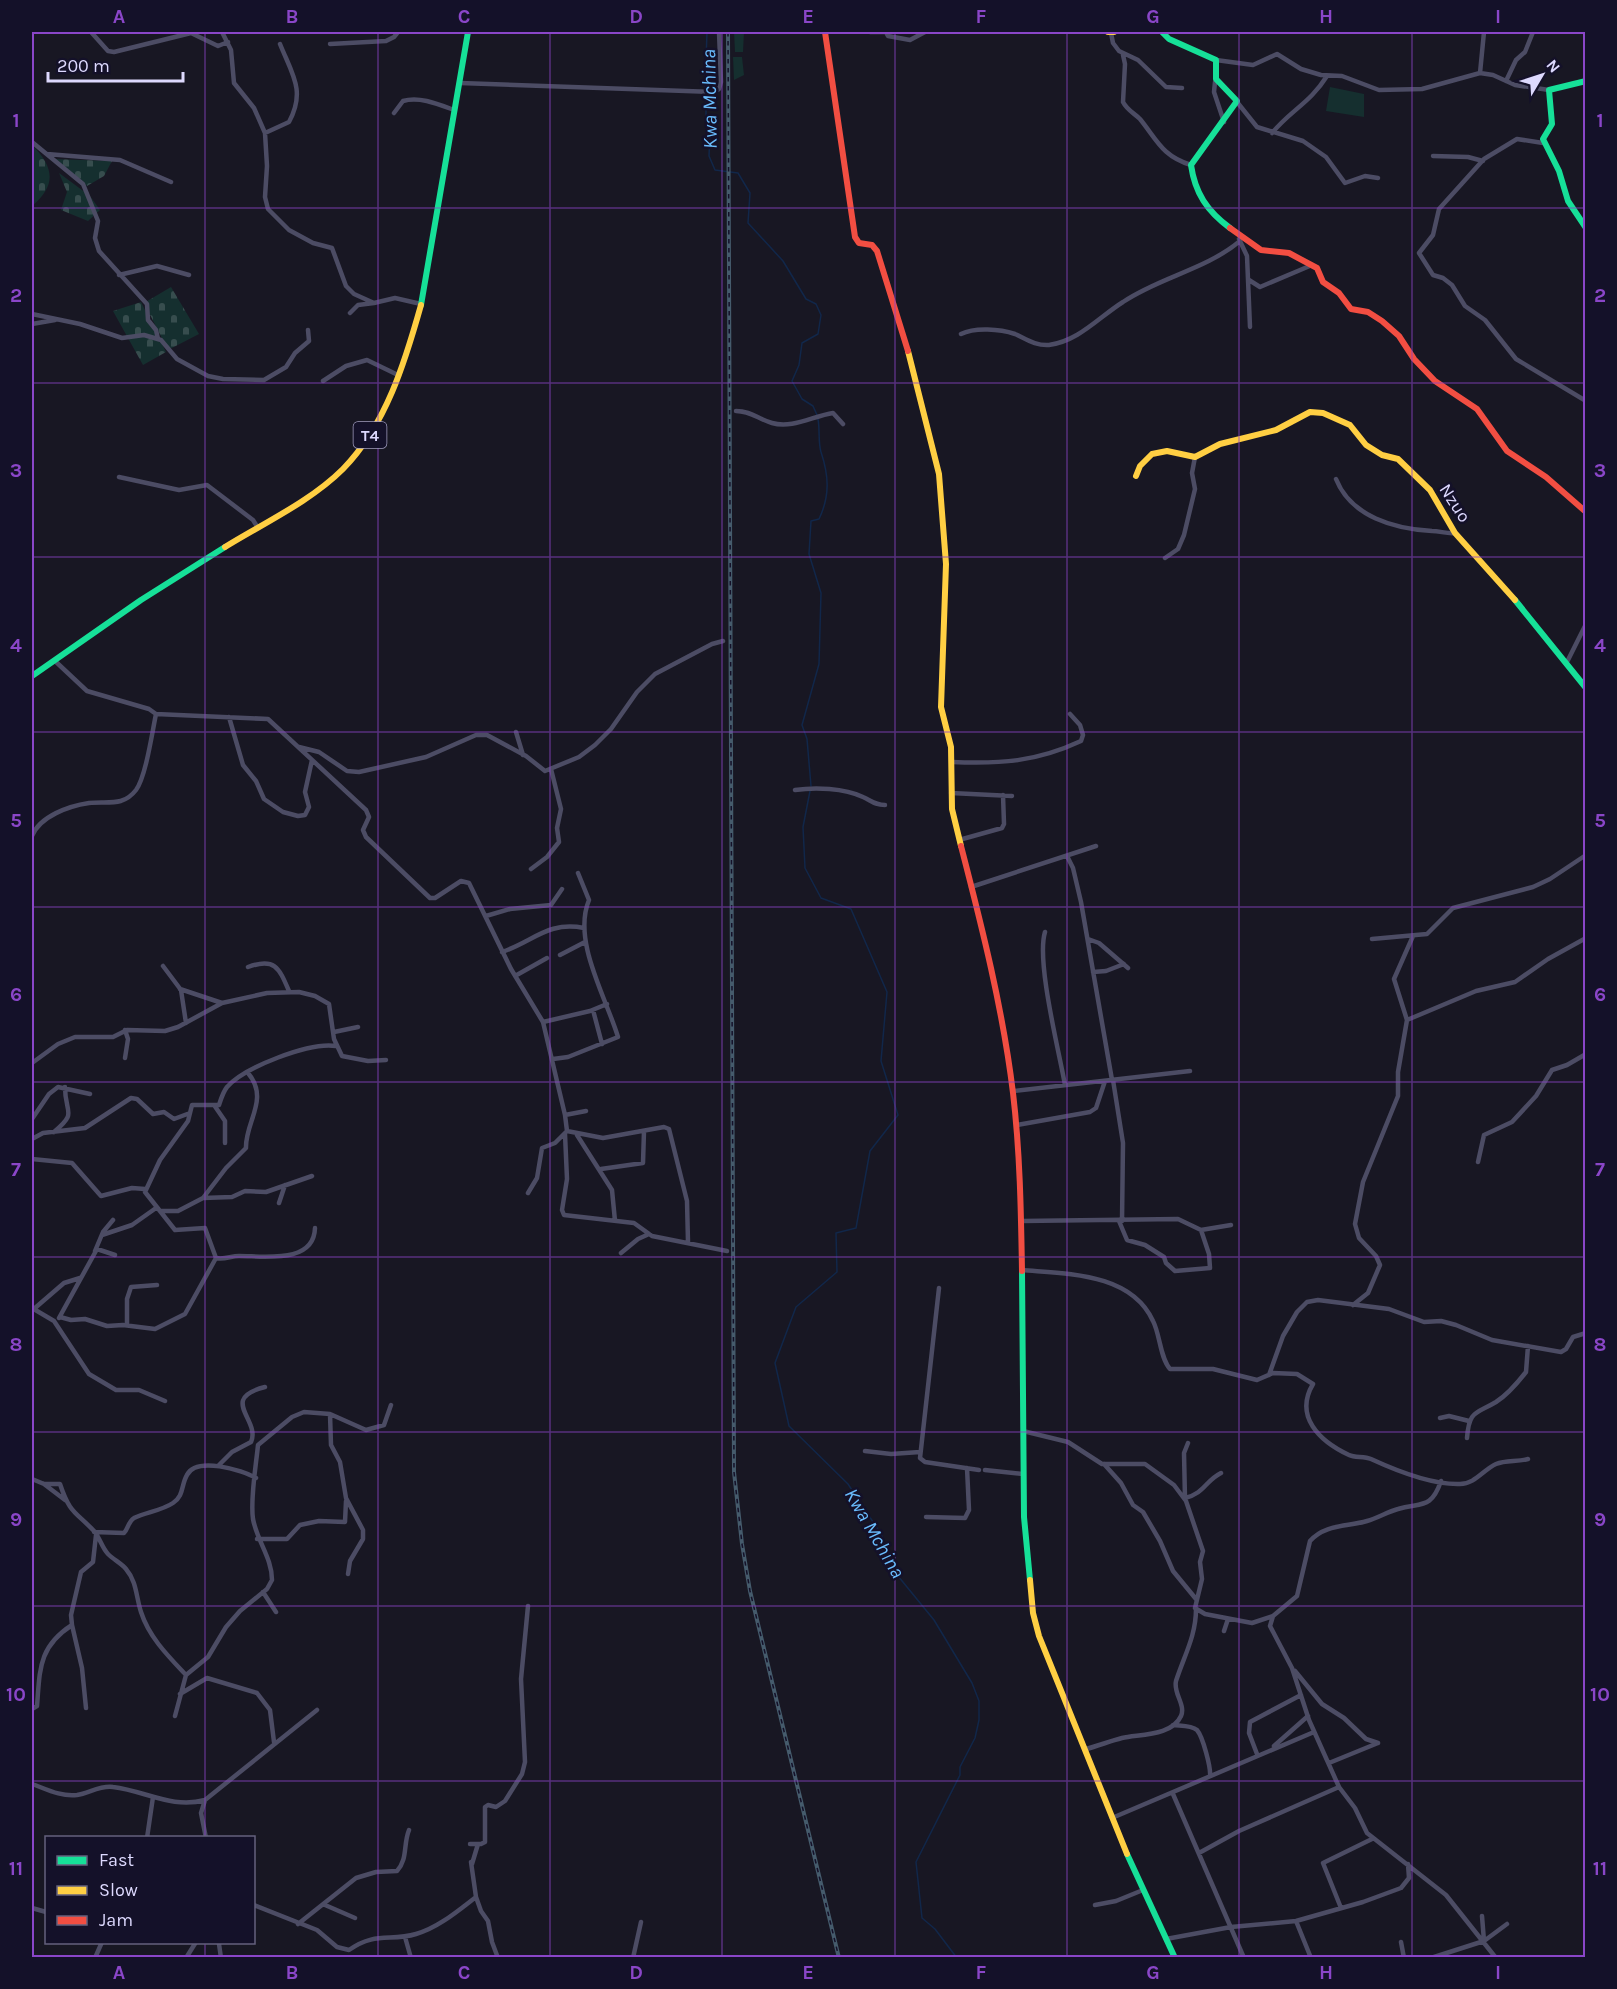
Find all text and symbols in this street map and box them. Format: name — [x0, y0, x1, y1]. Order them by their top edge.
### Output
text: A — [113, 5, 126, 28]
text: B — [286, 5, 298, 28]
text: C — [458, 5, 470, 28]
text: D — [629, 5, 643, 28]
text: E — [802, 5, 814, 28]
text: F — [976, 5, 987, 28]
text: G — [1146, 5, 1160, 28]
text: H — [1319, 5, 1333, 28]
text: I — [1495, 5, 1501, 28]
scale bar — [48, 45, 183, 83]
north arrow — [1512, 45, 1572, 105]
water label: Kwa Mchina — [697, 49, 722, 149]
text: 200 m — [57, 55, 110, 77]
text: N — [1542, 55, 1564, 76]
text: 1 — [12, 109, 20, 132]
text: 1 — [1596, 109, 1604, 132]
text: 2 — [10, 284, 22, 307]
text: 2 — [1594, 284, 1606, 307]
road number: T4 — [354, 422, 386, 448]
text: 3 — [10, 459, 22, 482]
text: 3 — [1594, 459, 1606, 482]
street label: Nzuo — [1434, 480, 1476, 526]
text: 4 — [10, 634, 22, 657]
text: 4 — [1594, 634, 1606, 657]
text: 5 — [10, 809, 22, 832]
text: 5 — [1594, 809, 1606, 832]
text: 6 — [10, 983, 22, 1006]
text: 6 — [1594, 983, 1606, 1006]
text: 7 — [11, 1158, 21, 1181]
text: 7 — [1595, 1158, 1605, 1181]
text: 8 — [10, 1333, 22, 1356]
text: 8 — [1594, 1333, 1606, 1356]
water label: Kwa Mchina — [840, 1484, 910, 1582]
text: 9 — [10, 1508, 22, 1531]
text: 9 — [1594, 1508, 1606, 1531]
text: 10 — [6, 1683, 26, 1706]
text: 10 — [1590, 1683, 1610, 1706]
legend — [45, 1836, 255, 1944]
text: Fast — [99, 1849, 134, 1871]
text: 11 — [9, 1857, 23, 1880]
text: 11 — [1593, 1857, 1607, 1880]
text: Slow — [99, 1879, 138, 1901]
text: Jam — [99, 1909, 133, 1931]
text: A — [113, 1961, 126, 1984]
text: B — [286, 1961, 298, 1984]
text: C — [458, 1961, 470, 1984]
text: D — [629, 1961, 643, 1984]
text: E — [802, 1961, 814, 1984]
text: F — [976, 1961, 987, 1984]
text: G — [1146, 1961, 1160, 1984]
text: H — [1319, 1961, 1333, 1984]
text: I — [1495, 1961, 1501, 1984]

